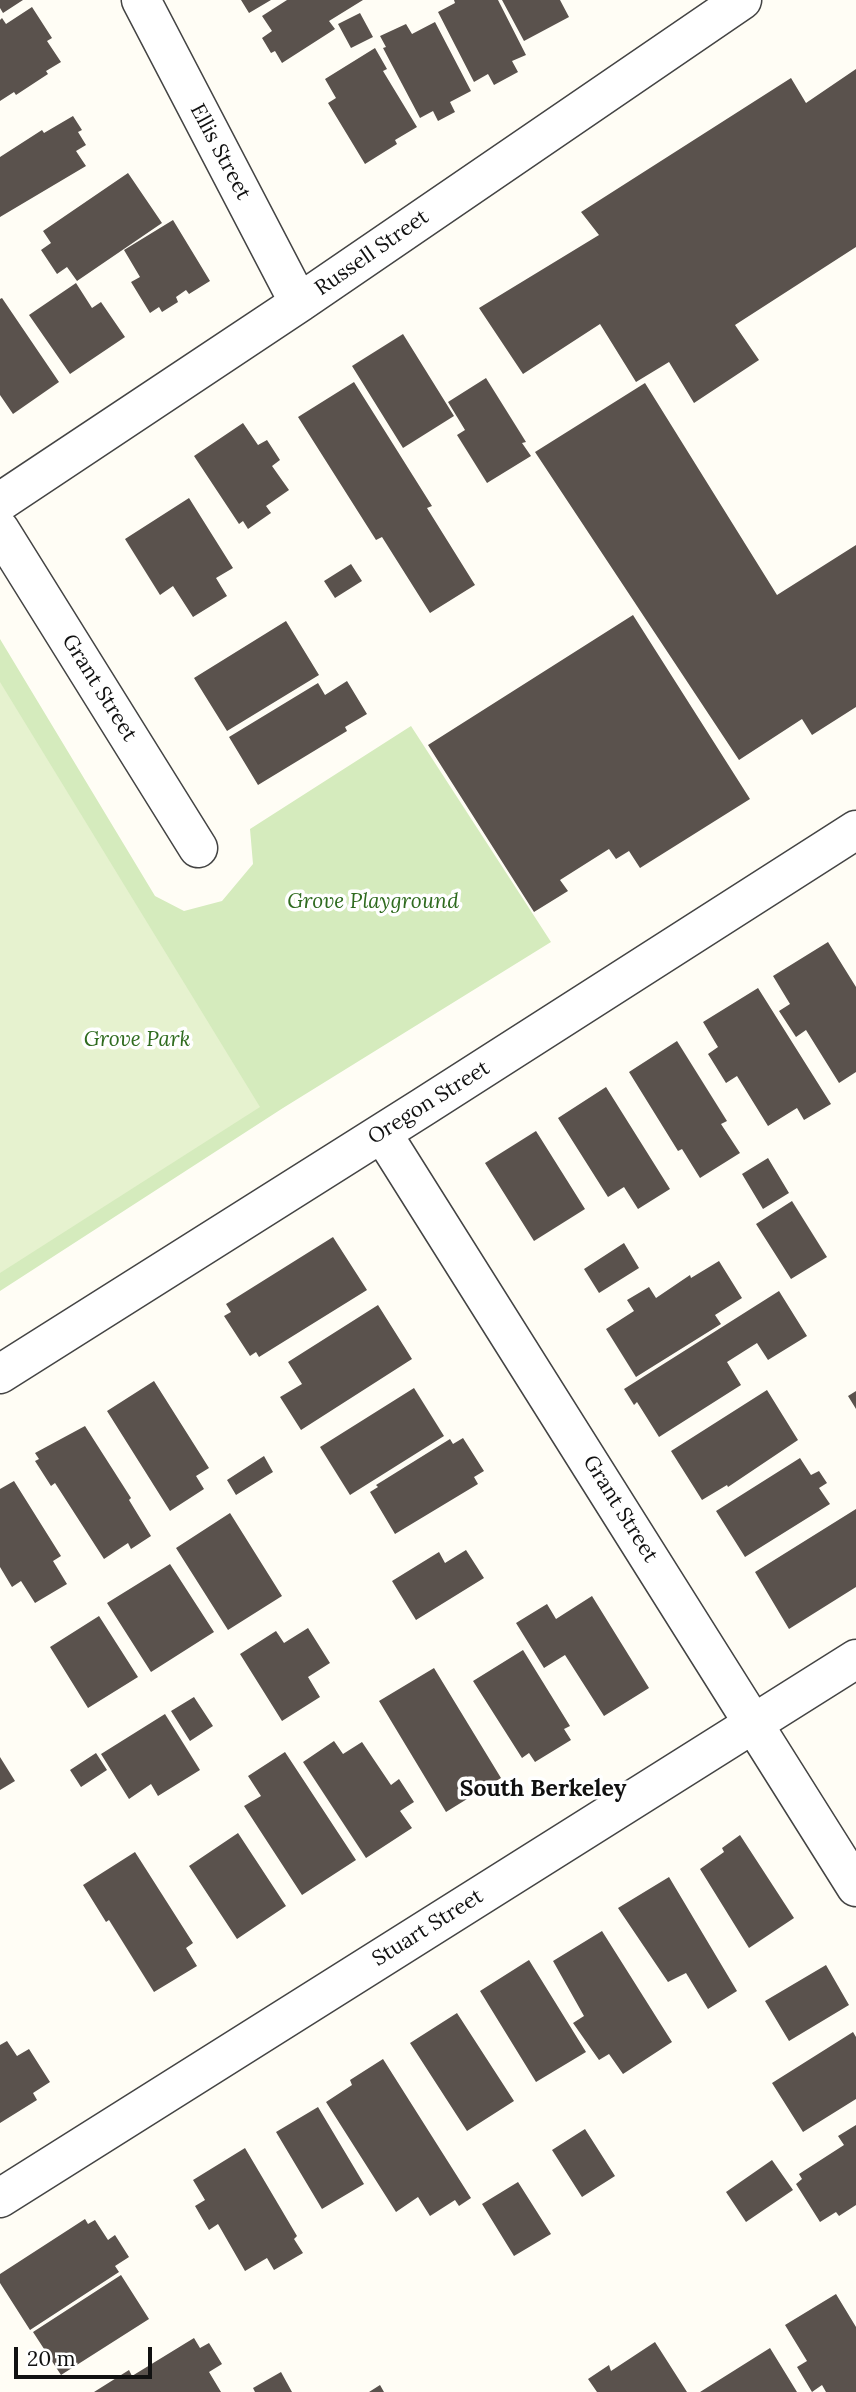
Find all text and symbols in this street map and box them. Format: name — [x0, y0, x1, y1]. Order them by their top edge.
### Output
street label: Ellis Street — [184, 100, 256, 204]
street label: Russell Street — [310, 205, 434, 301]
street label: Grant Street — [56, 630, 142, 746]
park label: Grove Playground — [287, 889, 459, 915]
park label: Grove Park — [84, 1027, 190, 1053]
street label: Oregon Street — [364, 1056, 494, 1150]
street label: Grant Street — [577, 1451, 663, 1567]
district label: South Berkeley — [460, 1775, 626, 1803]
street label: Stuart Street — [368, 1884, 488, 1972]
scale bar — [18, 2332, 156, 2376]
text: 20 m — [27, 2345, 76, 2372]

